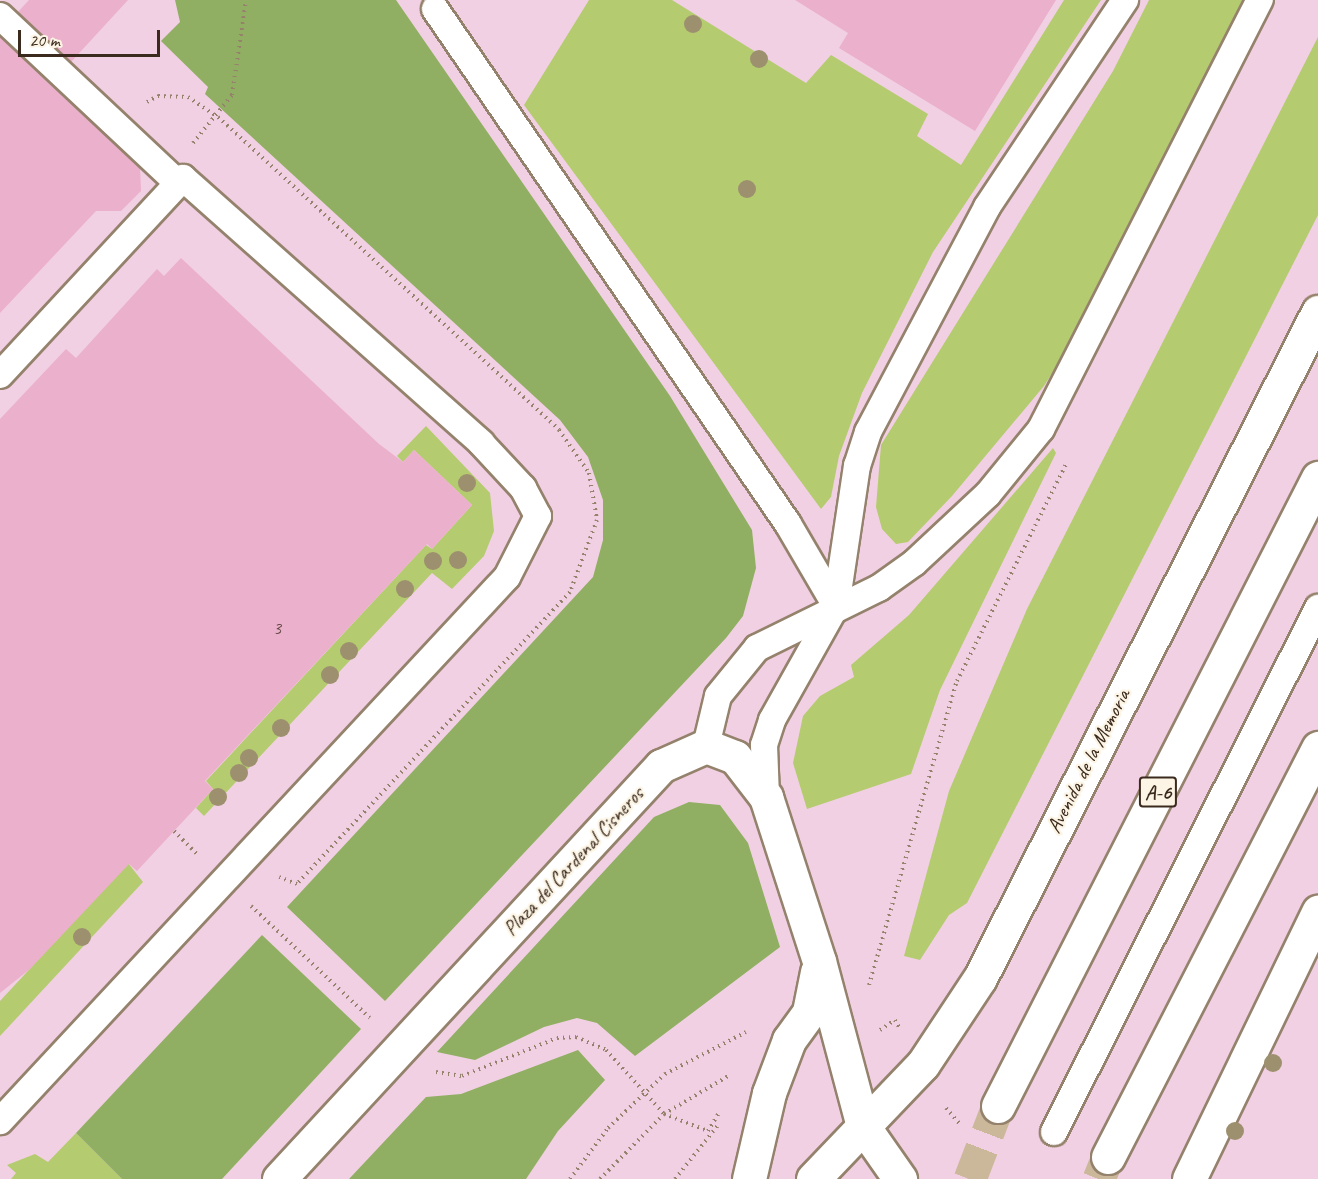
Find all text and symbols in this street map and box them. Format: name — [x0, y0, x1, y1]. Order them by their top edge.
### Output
scale bar — [21, 18, 164, 56]
text: 20 m — [29, 29, 60, 51]
house number: 3 — [273, 617, 281, 639]
street label: Avenida de la Memoria — [1041, 684, 1135, 838]
road number: A-6 — [1138, 775, 1178, 809]
street label: Plaza del Cardenal Cisneros — [498, 781, 648, 941]

